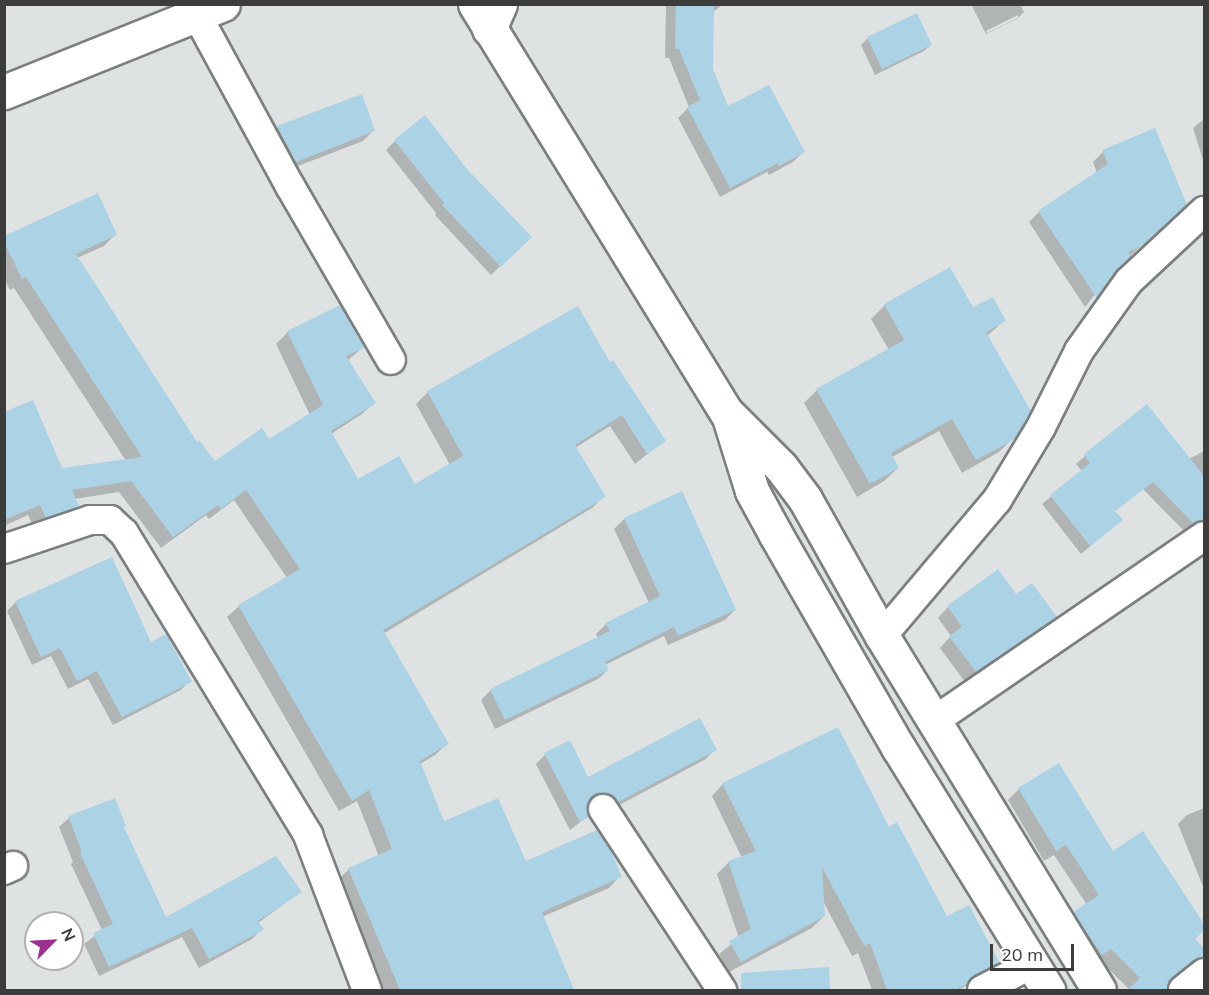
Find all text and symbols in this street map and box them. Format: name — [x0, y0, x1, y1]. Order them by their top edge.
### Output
north arrow — [24, 911, 84, 971]
text: N — [57, 925, 80, 944]
scale bar — [993, 932, 1077, 970]
text: 20 m — [1001, 943, 1043, 966]

